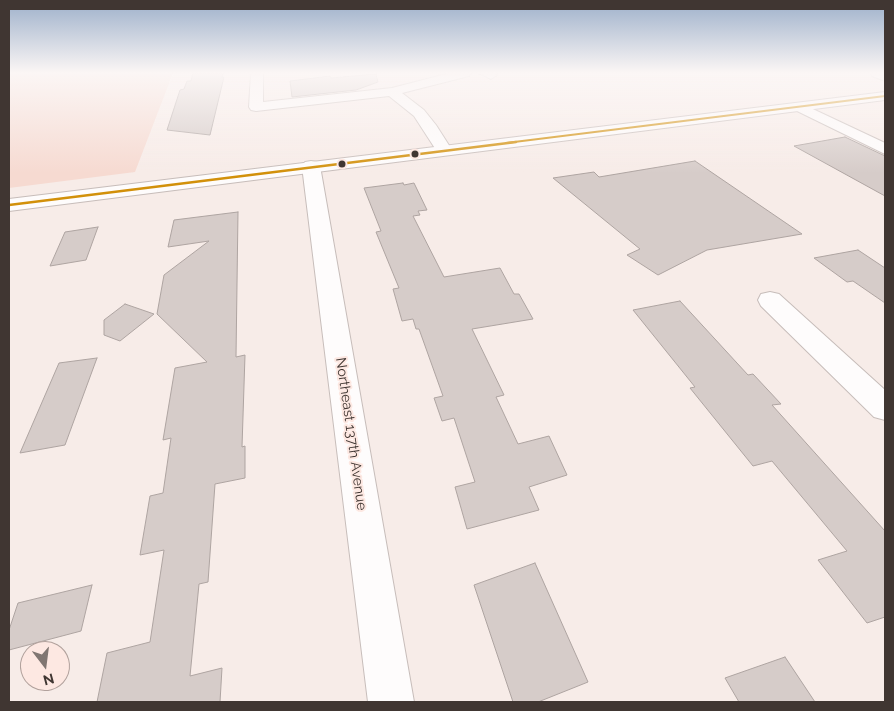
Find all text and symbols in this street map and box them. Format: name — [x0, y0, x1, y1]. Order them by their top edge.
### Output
unlabelled marker — [410, 149, 420, 159]
unlabelled marker — [337, 159, 347, 169]
street label: Northeast 137th Avenue — [332, 357, 370, 511]
north arrow — [20, 641, 70, 691]
text: N — [41, 670, 56, 689]

